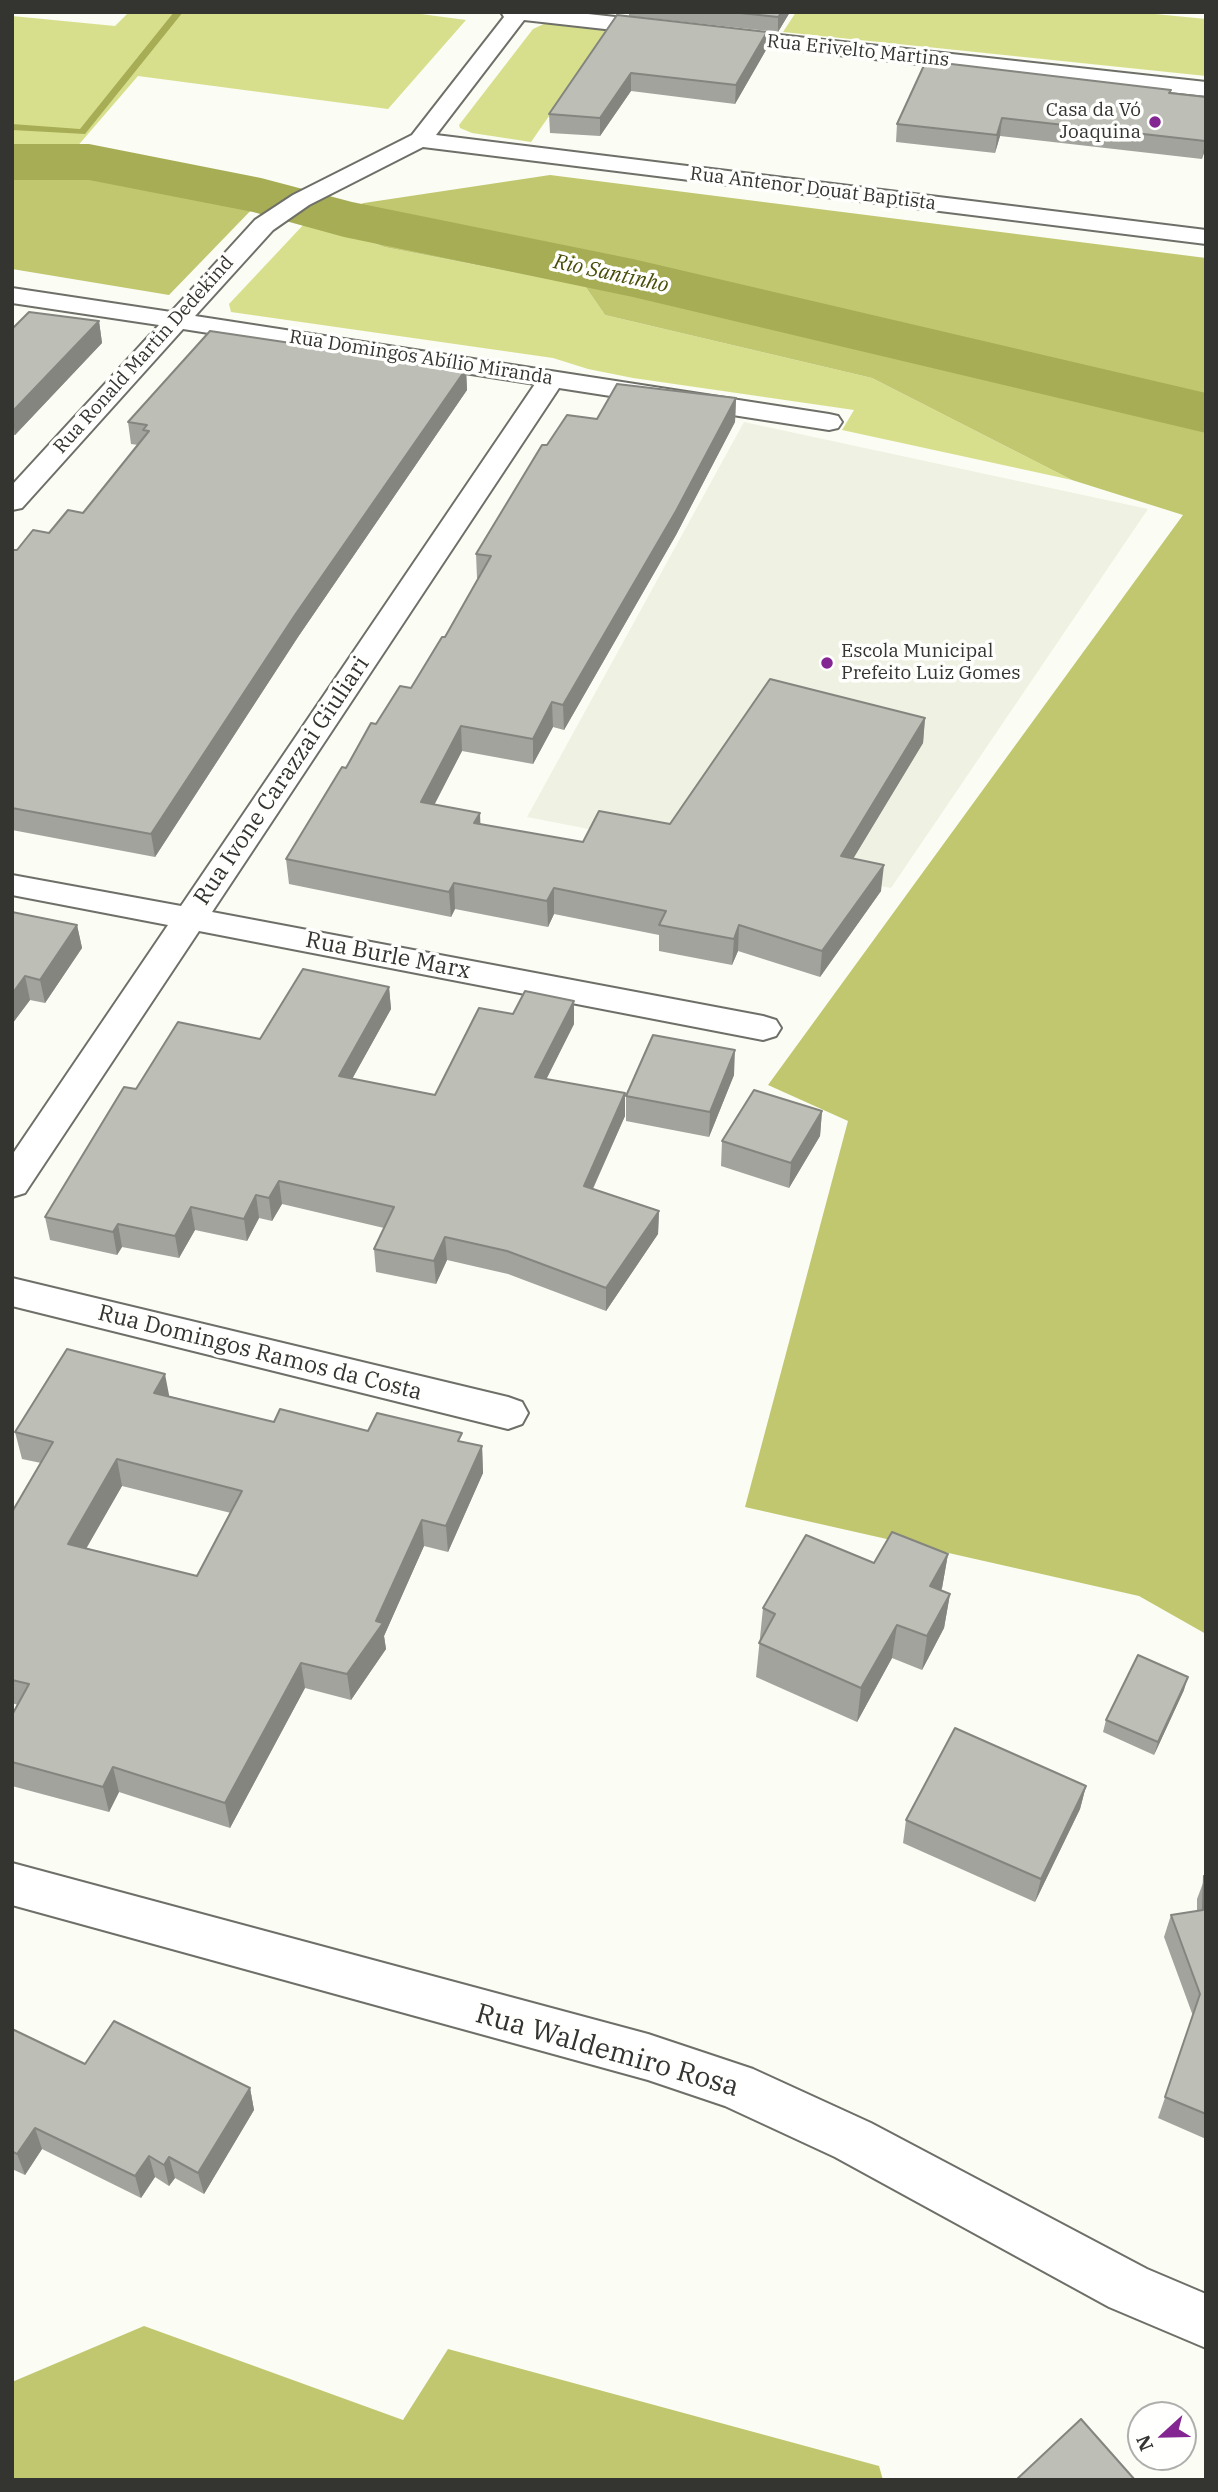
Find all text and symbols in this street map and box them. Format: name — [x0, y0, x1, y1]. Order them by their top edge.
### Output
street label: Rua Erivelto Martins — [766, 30, 950, 72]
place label: Casa da Vó Joaquina — [1046, 100, 1141, 144]
marker: Casa da Vó Joaquina — [1147, 114, 1163, 130]
street label: Rua Antenor Douat Baptista — [689, 163, 937, 215]
water label: Rio Santinho — [551, 250, 671, 298]
street label: Rua Ronald Martin Dedekind — [49, 252, 239, 458]
street label: Rua Domingos Abílio Miranda — [287, 326, 555, 390]
place label: Escola Municipal Prefeito Luiz Gomes — [841, 641, 1021, 685]
street label: Rua Ivone Carazzai Giuliari — [188, 652, 376, 910]
marker: Escola Municipal Prefeito Luiz Gomes — [819, 655, 835, 671]
street label: Rua Burle Marx — [303, 926, 473, 986]
street label: Rua Domingos Ramos da Costa — [95, 1299, 425, 1407]
street label: Rua Waldemiro Rosa — [472, 1997, 742, 2105]
north arrow — [1127, 2401, 1197, 2471]
text: N — [1130, 2432, 1158, 2455]

